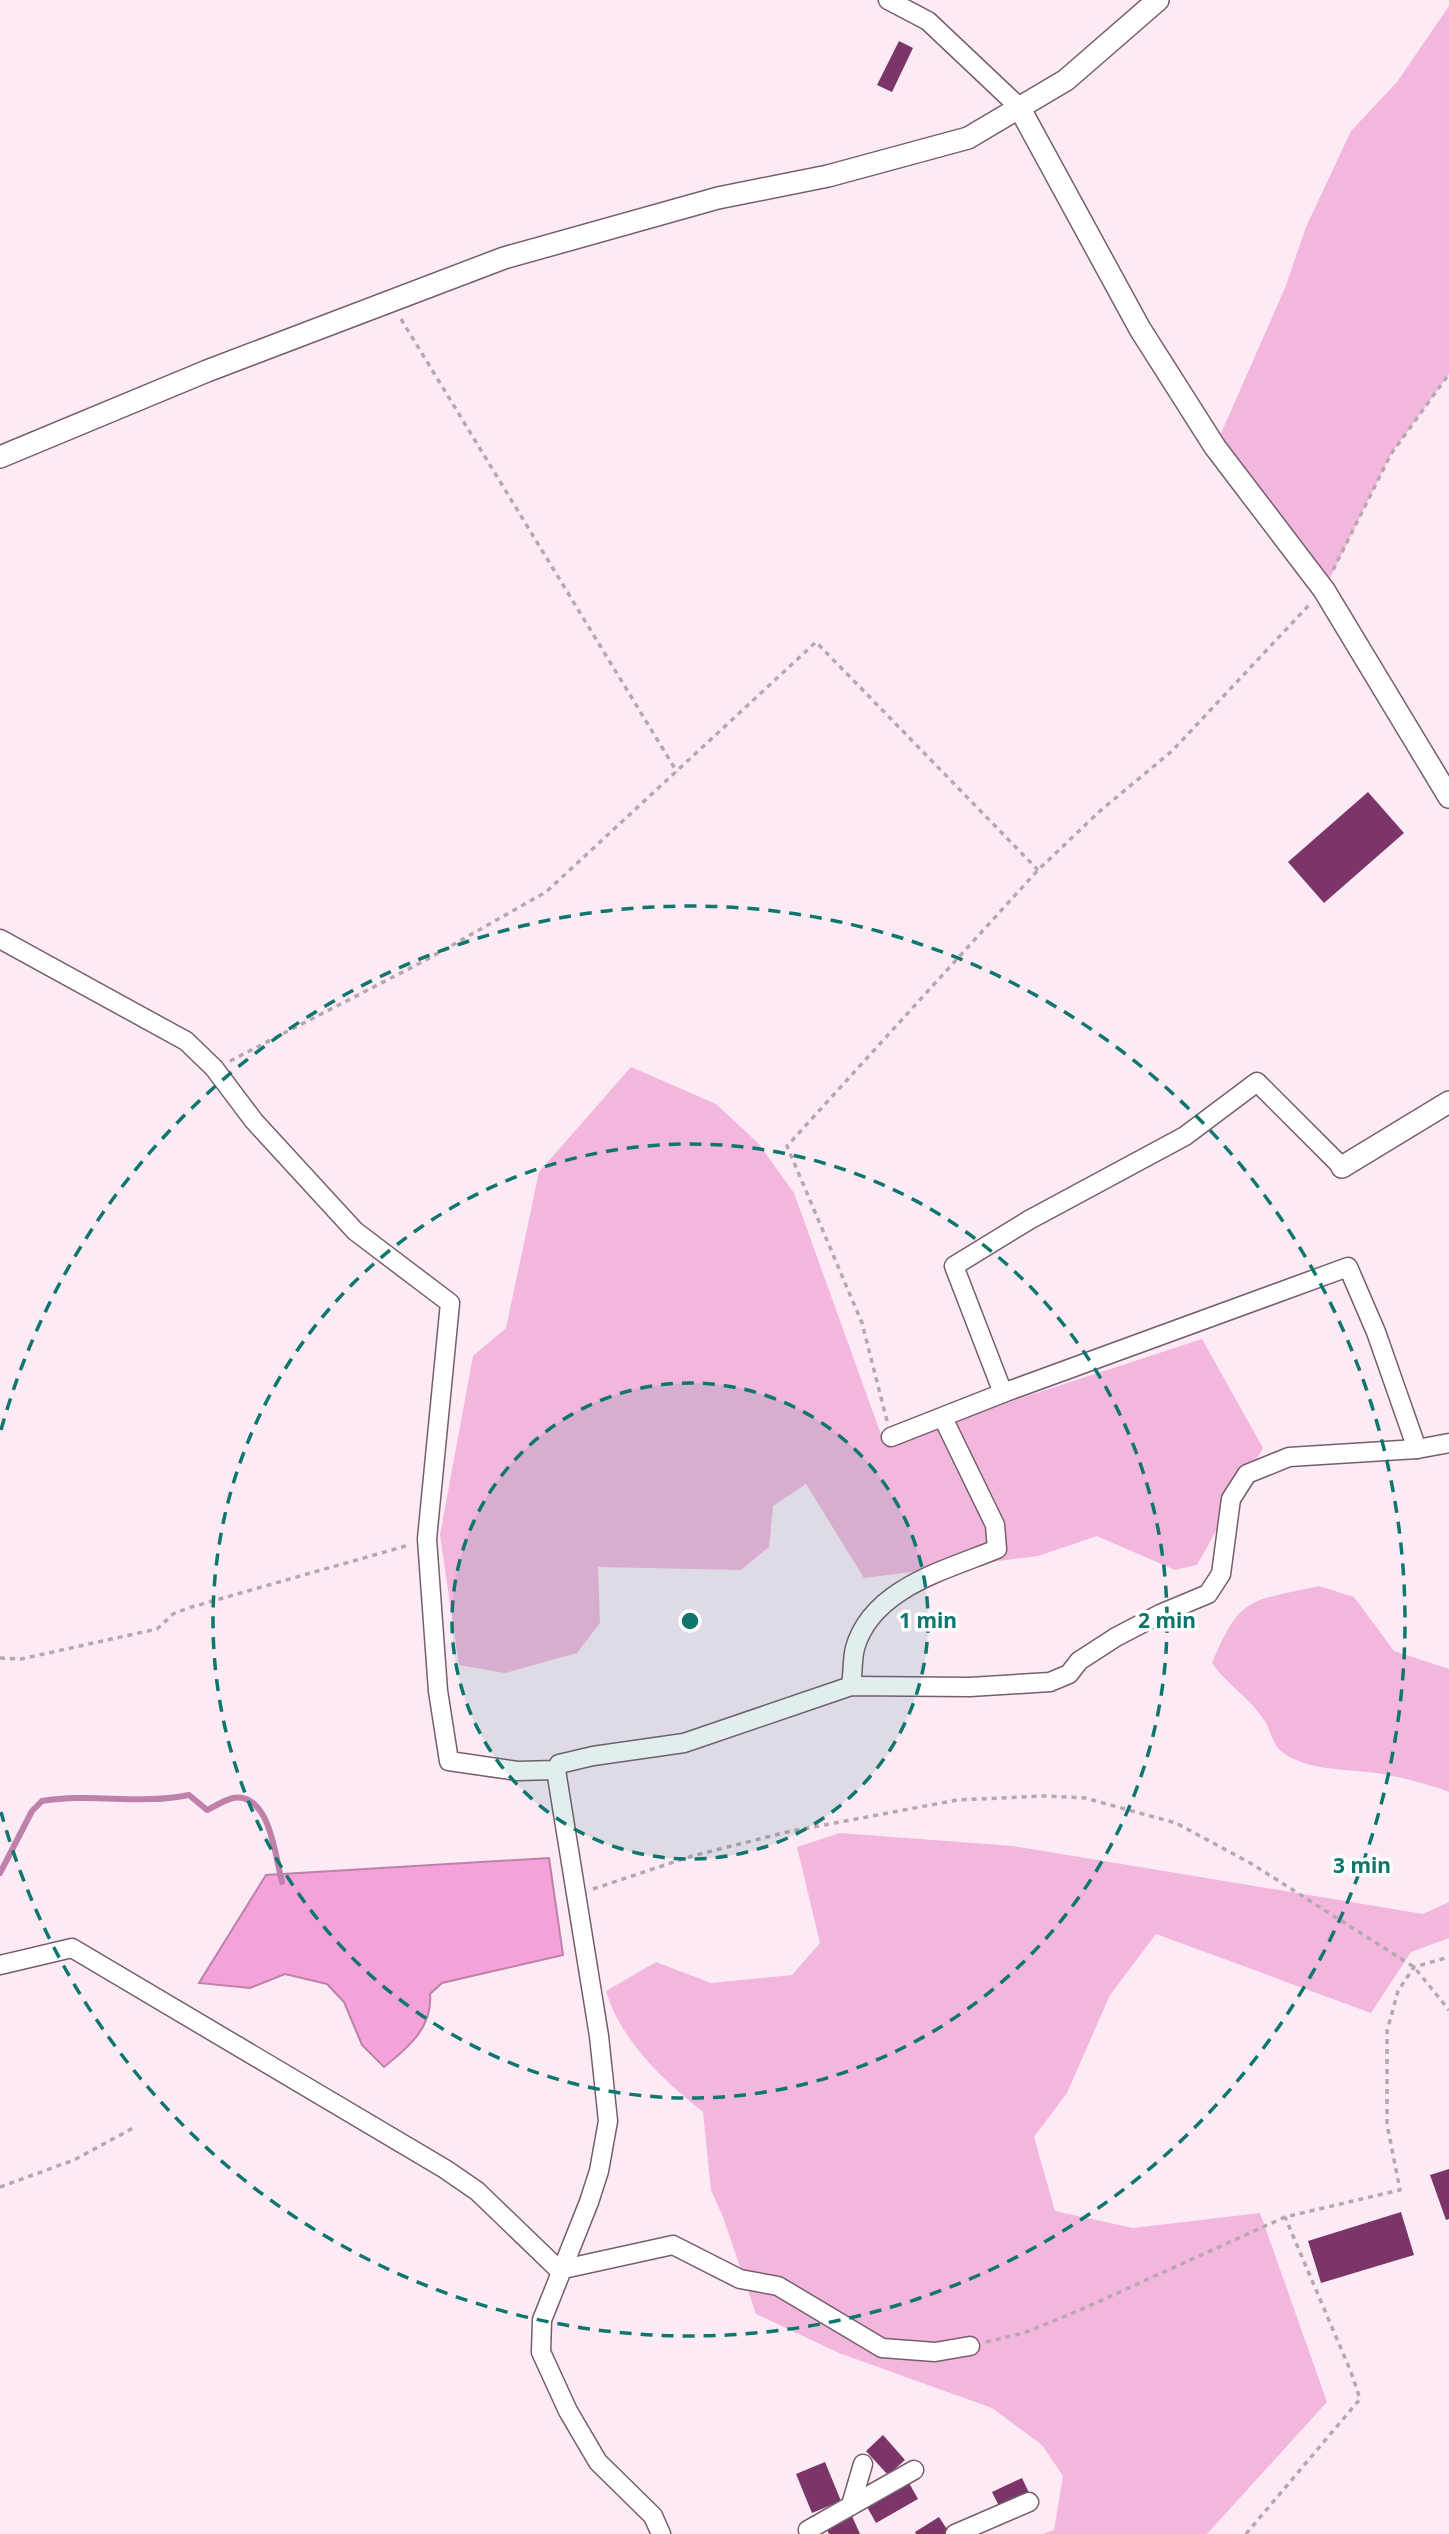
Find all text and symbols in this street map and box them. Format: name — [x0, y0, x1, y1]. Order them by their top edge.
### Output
text: 1 min — [899, 1606, 957, 1634]
text: 2 min — [1138, 1606, 1196, 1634]
centre of rings — [678, 1609, 702, 1633]
text: 3 min — [1333, 1851, 1391, 1879]

